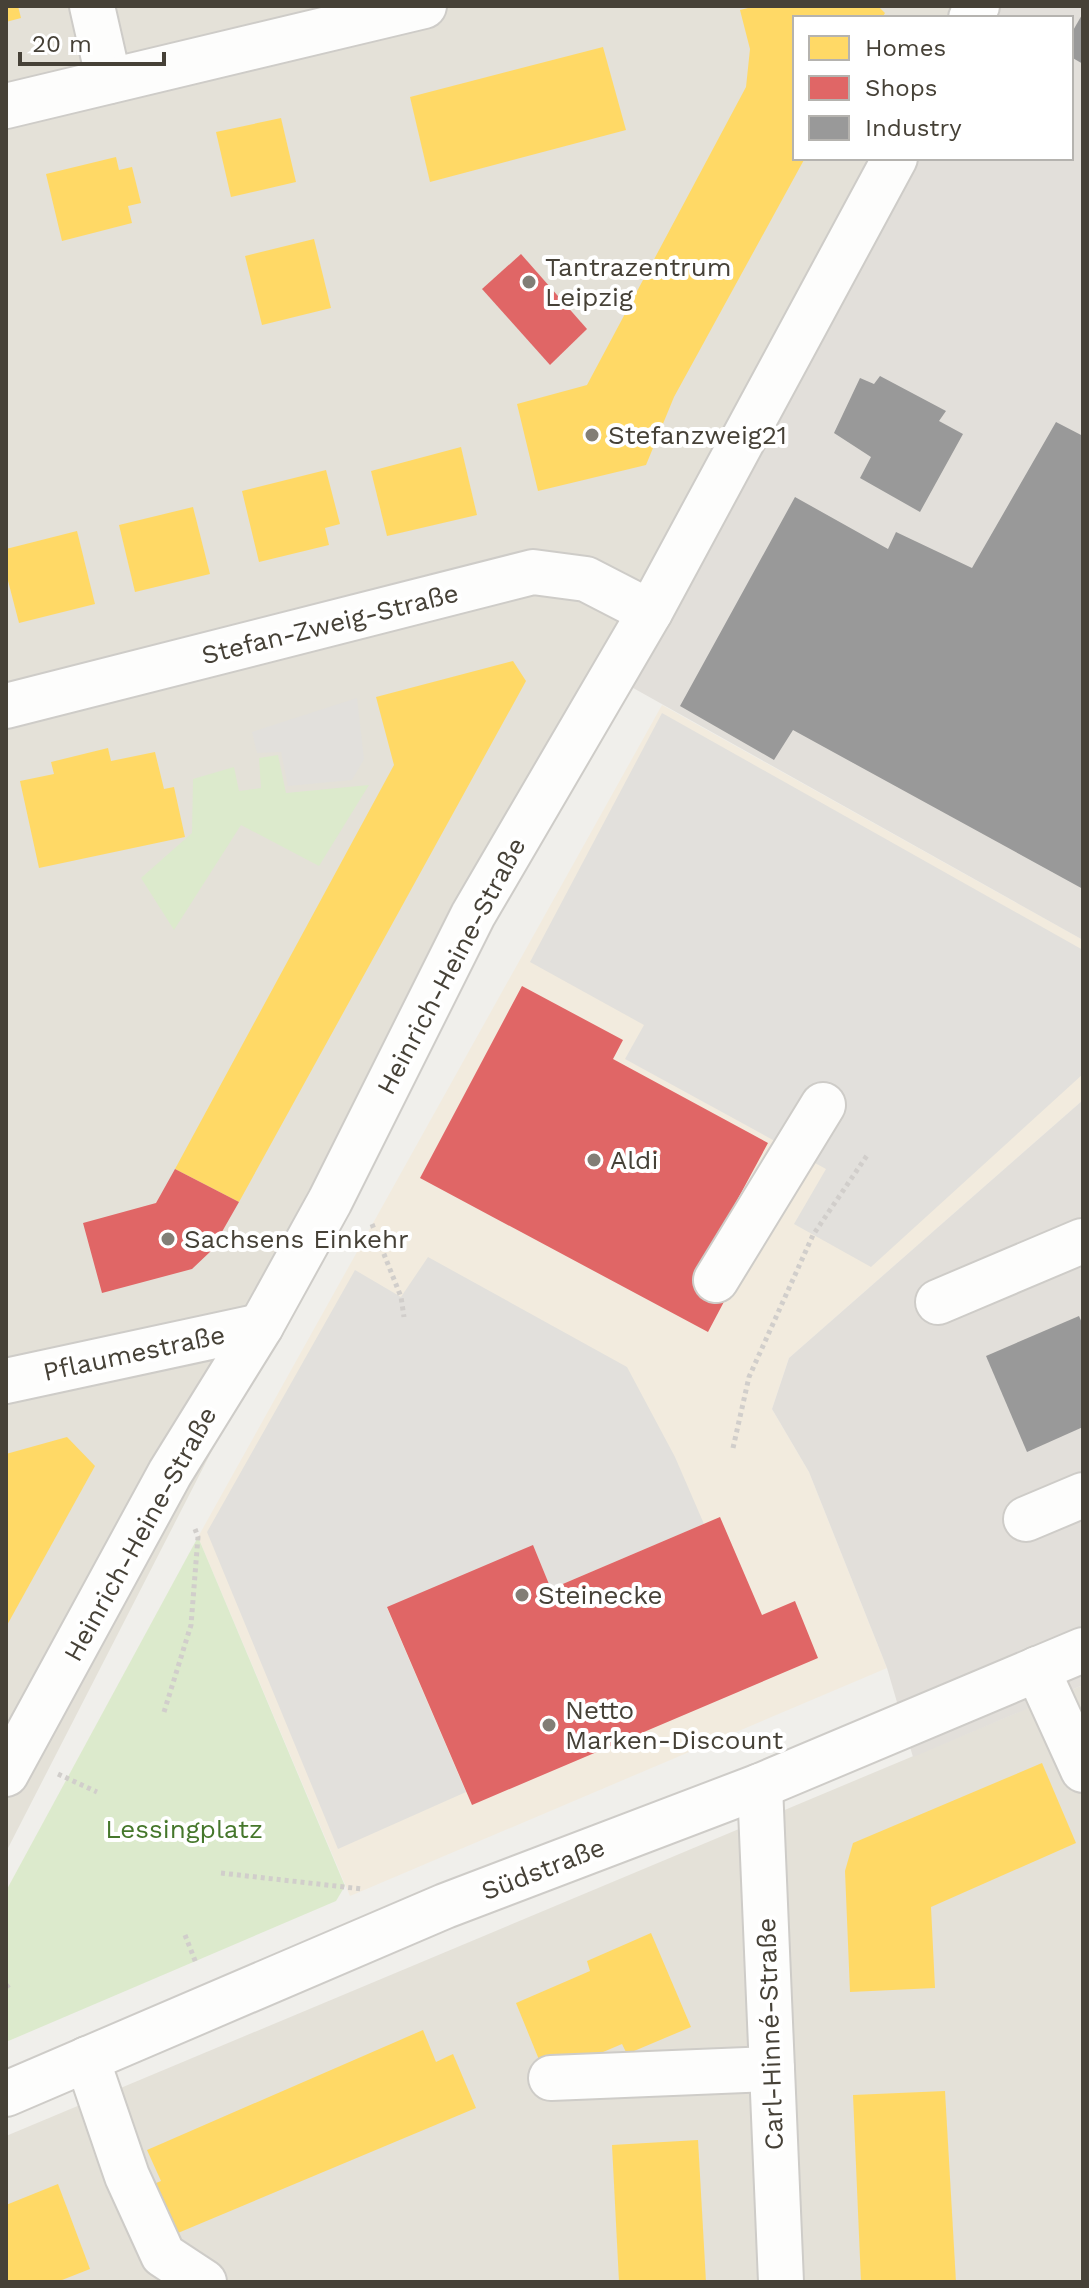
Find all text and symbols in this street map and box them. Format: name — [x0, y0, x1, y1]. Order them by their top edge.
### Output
scale bar — [20, 16, 164, 66]
legend — [793, 16, 1073, 160]
text: 20 m — [32, 30, 92, 58]
text: Homes — [865, 34, 946, 62]
text: Shops — [865, 74, 937, 102]
text: Industry — [865, 114, 962, 142]
place label: Tantrazentrum Leipzig — [545, 252, 731, 312]
marker: Tantrazentrum Leipzig — [520, 273, 538, 291]
place label: Stefanzweig21 — [608, 420, 787, 450]
marker: Stefanzweig21 — [583, 426, 601, 444]
street label: Stefan-Zweig-Straße — [198, 578, 462, 670]
street label: Heinrich-Heine-Straße — [371, 833, 531, 1099]
place label: Aldi — [610, 1145, 658, 1175]
marker: Aldi — [585, 1151, 603, 1169]
place label: Sachsens Einkehr — [184, 1224, 409, 1254]
marker: Sachsens Einkehr — [159, 1230, 177, 1248]
street label: Pflaumestraße — [40, 1319, 228, 1387]
street label: Heinrich-Heine-Straße — [57, 1401, 223, 1667]
place label: Steinecke — [538, 1580, 662, 1610]
marker: Steinecke — [513, 1586, 531, 1604]
place label: Netto Marken-Discount — [565, 1695, 783, 1755]
marker: Netto Marken-Discount — [540, 1716, 558, 1734]
park label: Lessingplatz — [105, 1814, 263, 1844]
street label: Südstraße — [477, 1832, 609, 1906]
street label: Carl-Hinné-Straße — [751, 1917, 789, 2151]

